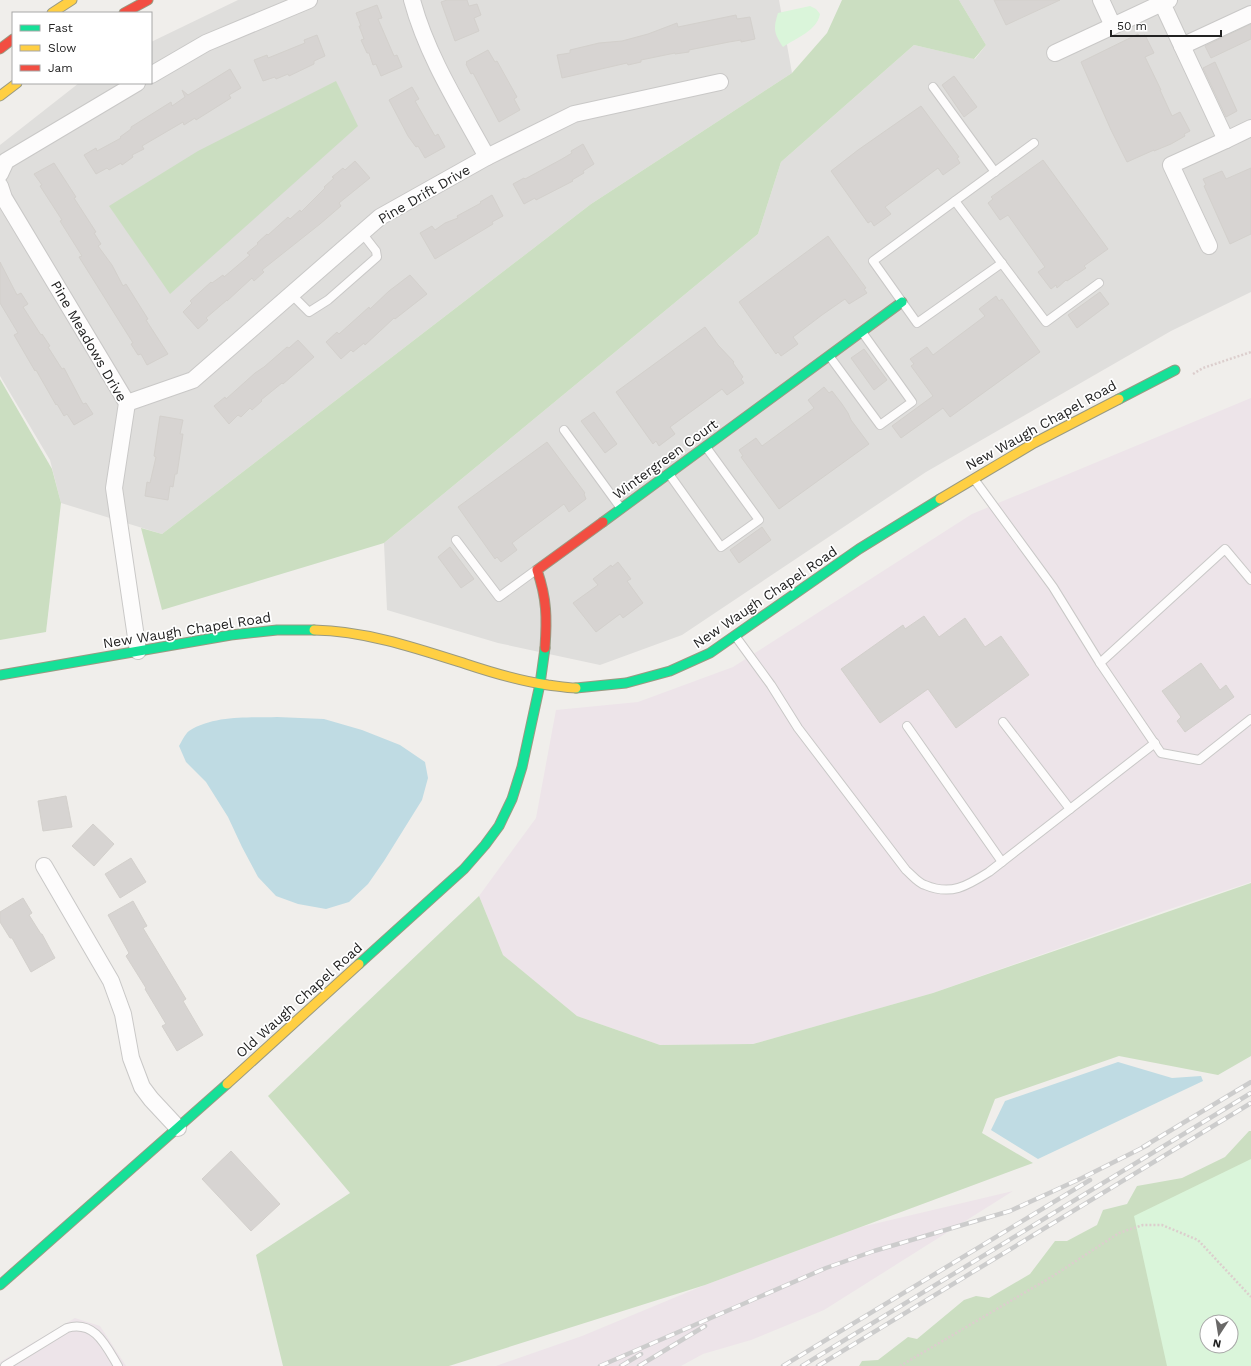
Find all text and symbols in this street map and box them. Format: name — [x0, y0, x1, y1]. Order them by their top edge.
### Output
legend — [12, 12, 152, 84]
scale bar — [1111, 12, 1221, 38]
text: 50 m — [1117, 19, 1147, 33]
text: Fast — [48, 21, 73, 35]
text: Slow — [48, 41, 76, 55]
text: Jam — [48, 61, 73, 75]
street label: Pine Drift Drive — [375, 161, 473, 227]
street label: Pine Meadows Drive — [48, 278, 130, 404]
street label: New Waugh Chapel Road — [963, 377, 1119, 473]
street label: Wintergreen Court — [610, 416, 721, 502]
street label: New Waugh Chapel Road — [690, 543, 840, 651]
street label: New Waugh Chapel Road — [102, 609, 272, 651]
street label: Old Waugh Chapel Road — [233, 939, 365, 1061]
north arrow — [1199, 1314, 1239, 1354]
text: N — [1212, 1336, 1222, 1350]

